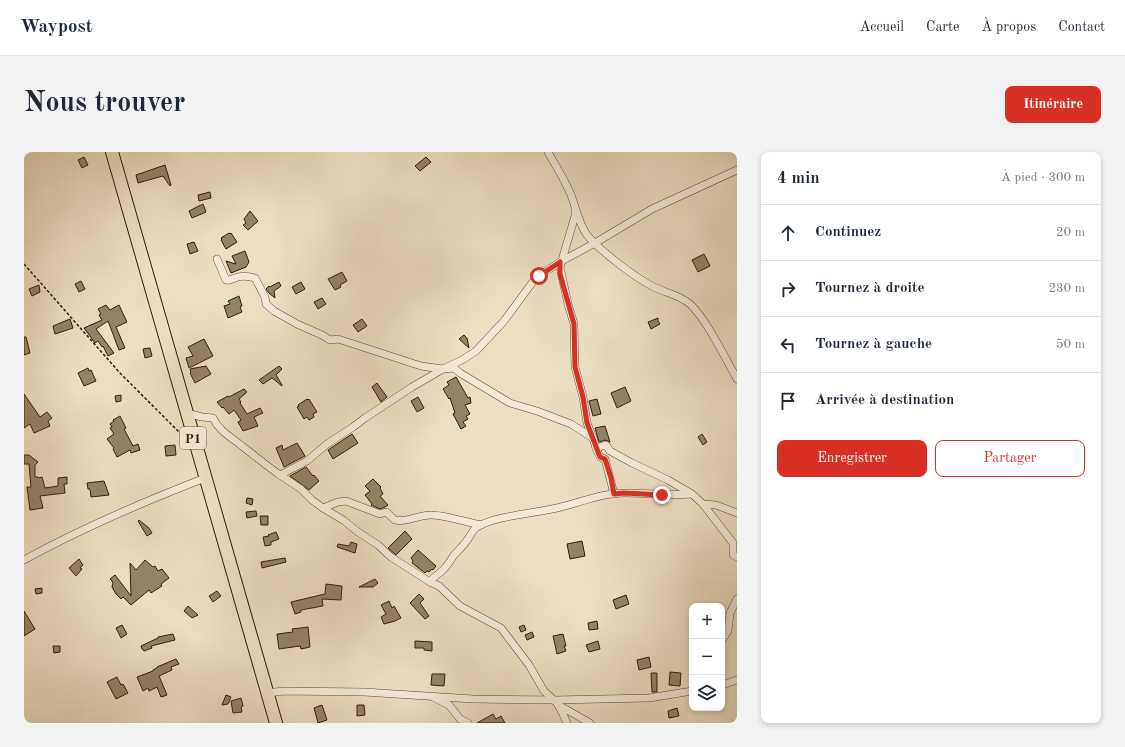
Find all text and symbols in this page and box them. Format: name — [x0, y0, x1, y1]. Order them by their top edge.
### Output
text: Waypost — [20, 18, 93, 37]
text: Accueil — [860, 20, 904, 34]
text: Carte — [926, 20, 959, 34]
text: À propos — [981, 20, 1036, 34]
text: Contact — [1058, 20, 1105, 34]
button: Itinéraire — [1005, 86, 1101, 123]
text: Nous trouver — [24, 90, 185, 118]
text: 4 min — [777, 170, 820, 187]
text: À pied · 300 m — [1001, 171, 1085, 184]
icon: ahead — [777, 222, 799, 244]
text: Continuez — [815, 225, 881, 240]
text: 20 m — [1056, 226, 1085, 239]
route start — [530, 267, 548, 285]
icon: right — [777, 278, 799, 300]
text: Tournez à droite — [815, 281, 925, 296]
text: 230 m — [1048, 282, 1085, 295]
icon: left — [777, 334, 799, 356]
text: Tournez à gauche — [815, 337, 932, 352]
text: 50 m — [1056, 338, 1085, 351]
icon: arrive — [777, 390, 799, 412]
text: Arrivée à destination — [815, 393, 954, 408]
road number: P1 — [180, 427, 206, 449]
button: Enregistrer — [777, 440, 927, 477]
button: Partager — [935, 440, 1085, 477]
route end — [653, 486, 671, 504]
map controls — [689, 603, 725, 711]
button: + — [689, 603, 725, 639]
button: − — [689, 639, 725, 675]
button: layers — [689, 675, 725, 711]

